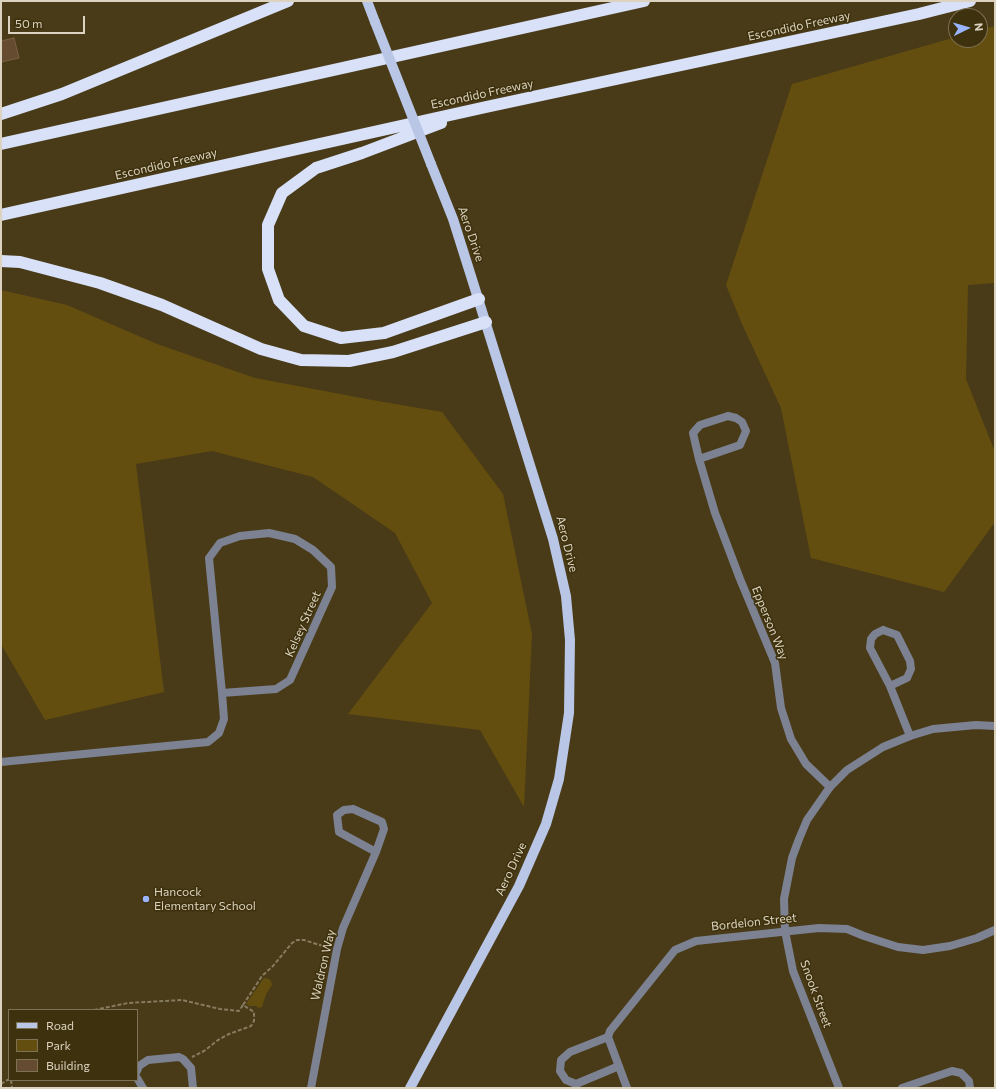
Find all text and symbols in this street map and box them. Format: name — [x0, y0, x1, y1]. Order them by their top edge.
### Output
scale bar — [10, 8, 87, 34]
street label: Escondido Freeway — [746, 8, 852, 44]
north arrow — [948, 8, 988, 48]
text: 50 m — [15, 16, 43, 30]
text: N — [973, 22, 986, 32]
street label: Escondido Freeway — [429, 76, 535, 112]
street label: Escondido Freeway — [113, 145, 219, 183]
street label: Aero Drive — [455, 205, 487, 263]
street label: Aero Drive — [553, 514, 581, 574]
street label: Epperson Way — [749, 584, 791, 662]
street label: Kelsey Street — [282, 589, 324, 659]
street label: Aero Drive — [492, 840, 530, 898]
place label: Hancock Elementary School — [154, 885, 256, 913]
marker: Hancock Elementary School — [141, 894, 151, 904]
street label: Bordelon Street — [710, 910, 798, 934]
street label: Waldron Way — [308, 928, 338, 1002]
street label: Snook Street — [797, 958, 835, 1030]
legend — [8, 1009, 138, 1081]
text: Road — [46, 1018, 74, 1032]
text: Park — [46, 1038, 71, 1052]
text: Building — [46, 1058, 90, 1072]

